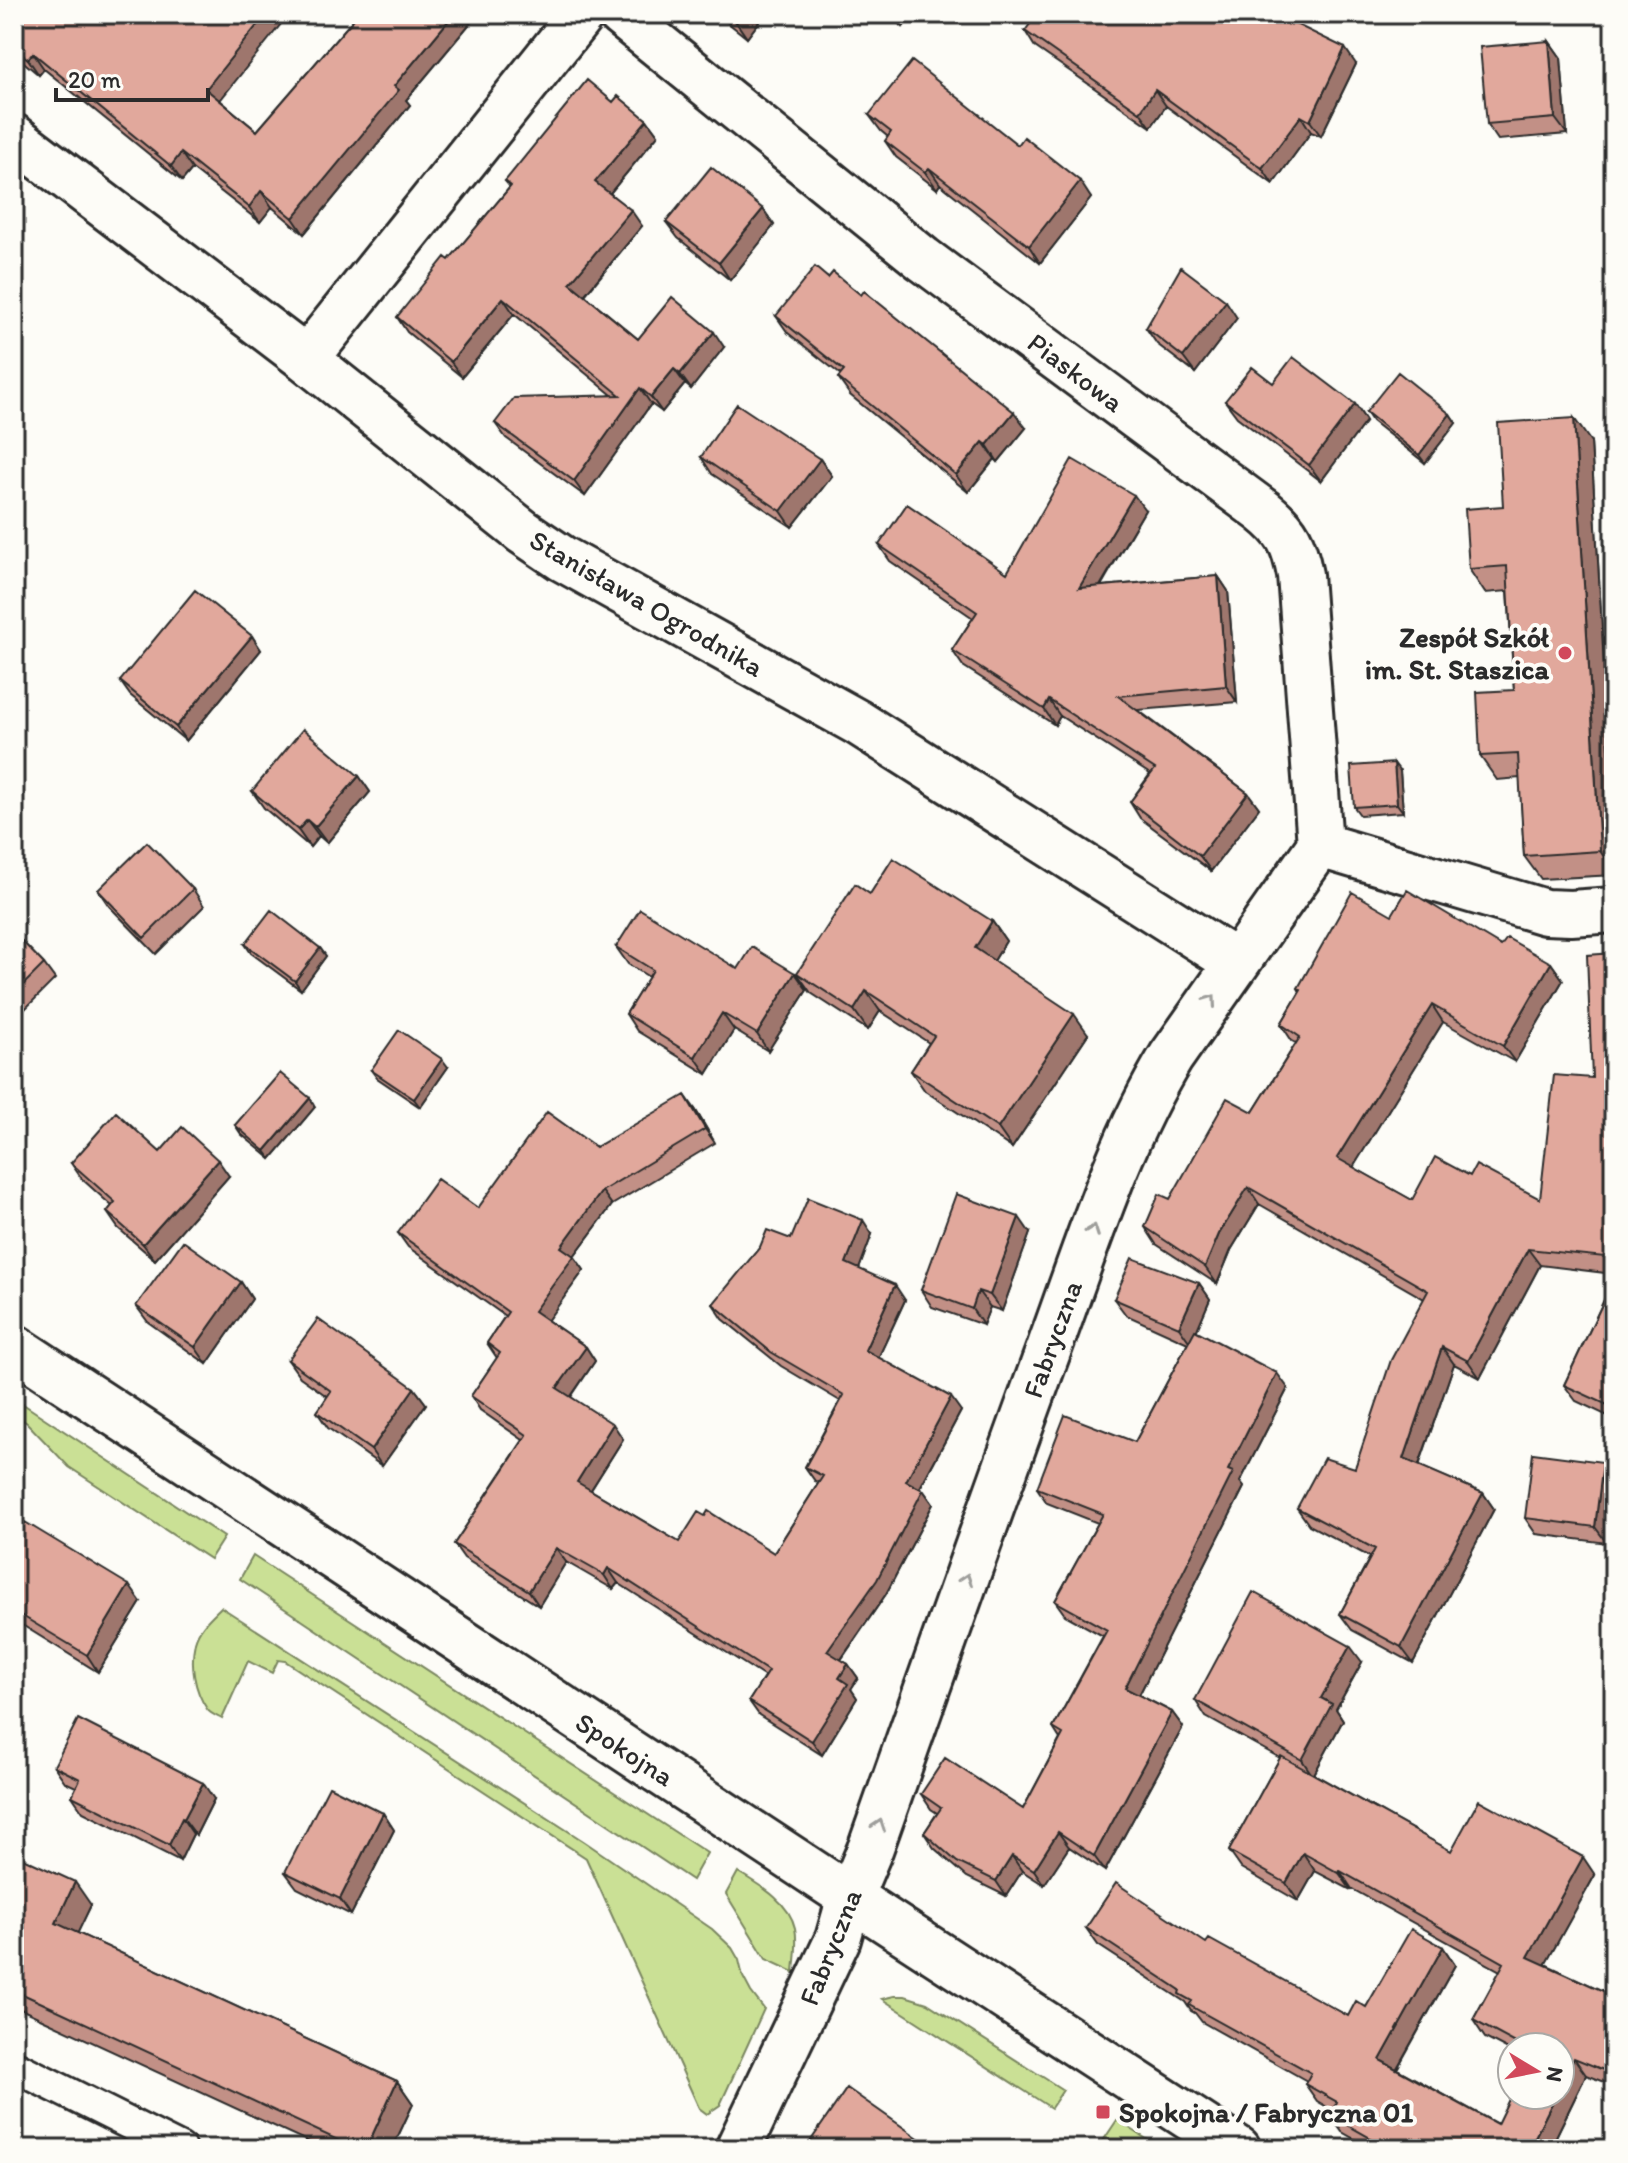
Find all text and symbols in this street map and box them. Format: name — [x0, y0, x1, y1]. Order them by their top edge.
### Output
scale bar — [56, 52, 208, 102]
text: 20 m — [68, 65, 121, 94]
street label: Piaskowa — [1021, 325, 1131, 419]
street label: Stanisława Ogrodnika — [524, 522, 770, 684]
place label: Zespół Szkół im. St. Staszica — [1365, 620, 1550, 686]
marker: Zespół Szkół im. St. Staszica — [1556, 644, 1574, 662]
one-way arrow — [1201, 994, 1216, 1008]
one-way arrow — [1083, 1224, 1099, 1238]
street label: Fabryczna — [1015, 1275, 1089, 1402]
one-way arrow — [956, 1573, 973, 1587]
street label: Spokojna — [569, 1705, 681, 1794]
one-way arrow — [870, 1818, 886, 1832]
street label: Fabryczna — [791, 1883, 869, 2010]
north arrow — [1496, 2031, 1576, 2111]
text: N — [1541, 2065, 1570, 2084]
place label: Spokojna / Fabryczna 01 — [1119, 2095, 1413, 2129]
marker: Spokojna / Fabryczna 01 — [1094, 2103, 1112, 2121]

